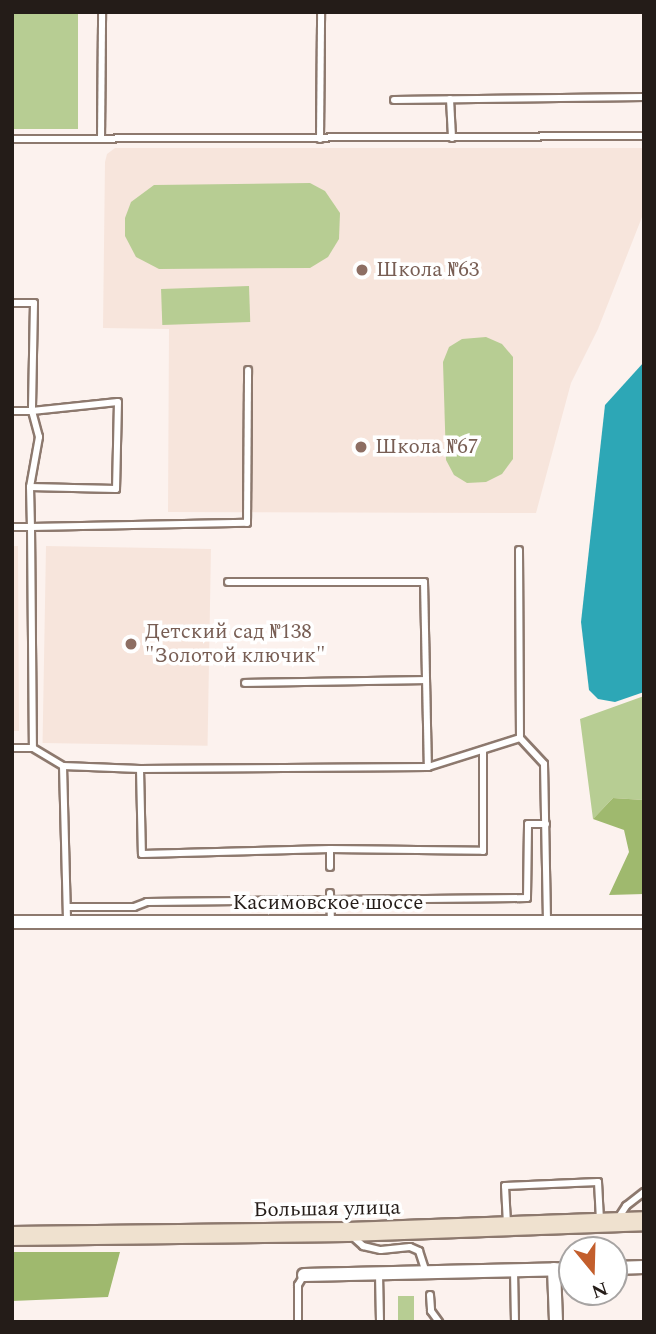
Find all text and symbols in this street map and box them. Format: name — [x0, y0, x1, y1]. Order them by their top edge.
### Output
place label: Школа №63 — [376, 257, 479, 283]
marker: Школа №63 — [354, 262, 370, 278]
place label: Школа №67 — [375, 434, 478, 460]
marker: Школа №67 — [353, 439, 369, 455]
place label: Детский сад №138 "Золотой ключик" — [145, 619, 325, 669]
marker: Детский сад №138 "Золотой ключик" — [123, 636, 139, 652]
street label: Касимовское шоссе — [232, 890, 424, 916]
street label: Большая улица — [253, 1195, 401, 1223]
north arrow — [558, 1236, 628, 1306]
text: N — [587, 1273, 611, 1306]

